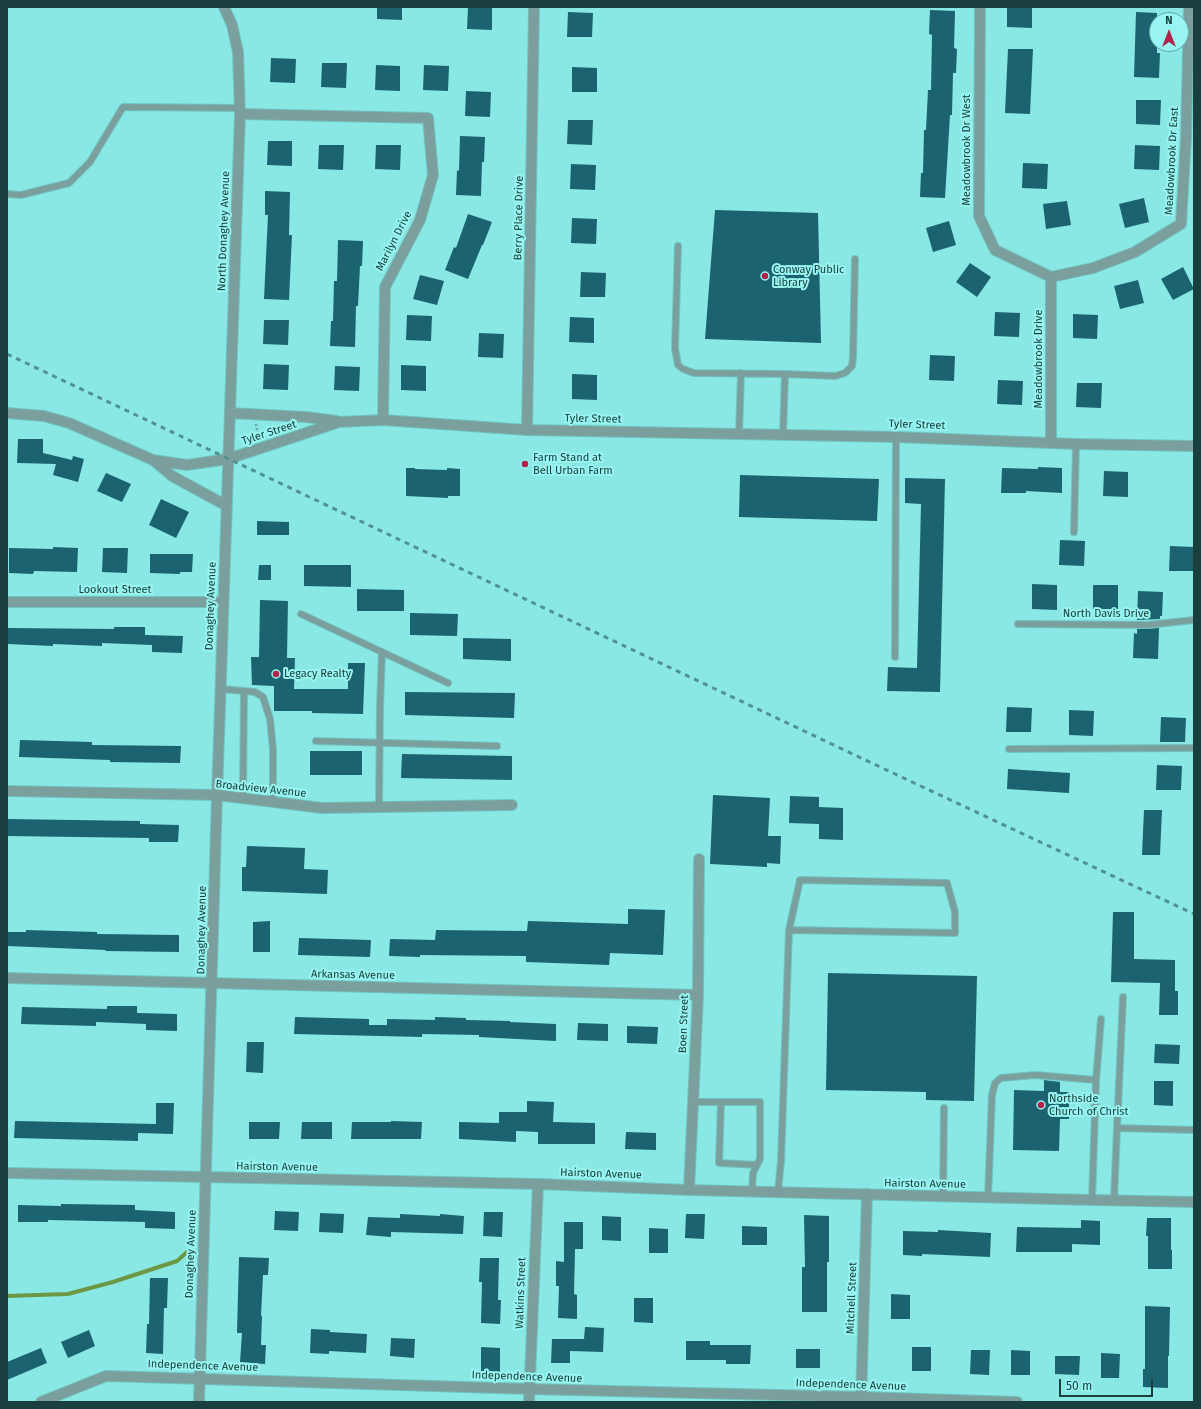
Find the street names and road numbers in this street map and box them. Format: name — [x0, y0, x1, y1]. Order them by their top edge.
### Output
street label: Meadowbrook Dr West — [960, 94, 974, 206]
street label: Meadowbrook Dr East — [1163, 107, 1181, 215]
street label: North Donaghey Avenue — [215, 171, 233, 291]
street label: Berry Place Drive — [512, 176, 526, 260]
street label: Marilyn Drive — [373, 209, 415, 273]
street label: Meadowbrook Drive — [1032, 310, 1046, 408]
street label: Tyler Street — [564, 412, 622, 426]
street label: Tyler Street — [888, 417, 946, 433]
street label: Tyler Street — [240, 418, 298, 448]
street label: Donaghey Avenue — [203, 561, 219, 651]
street label: Lookout Street — [78, 583, 152, 597]
street label: North Davis Drive — [1063, 607, 1149, 621]
street label: Broadview Avenue — [215, 778, 307, 800]
street label: Donaghey Avenue — [195, 886, 209, 974]
street label: Arkansas Avenue — [311, 968, 395, 982]
street label: Boen Street — [676, 995, 692, 1053]
street label: Hairston Avenue — [236, 1160, 318, 1174]
street label: Hairston Avenue — [560, 1166, 642, 1182]
street label: Hairston Avenue — [884, 1177, 966, 1191]
street label: Donaghey Avenue — [183, 1209, 199, 1299]
street label: Watkins Street — [513, 1257, 529, 1329]
street label: Mitchell Street — [844, 1262, 860, 1334]
street label: Independence Avenue — [147, 1357, 259, 1375]
street label: Independence Avenue — [471, 1368, 583, 1386]
street label: Independence Avenue — [795, 1376, 907, 1394]

